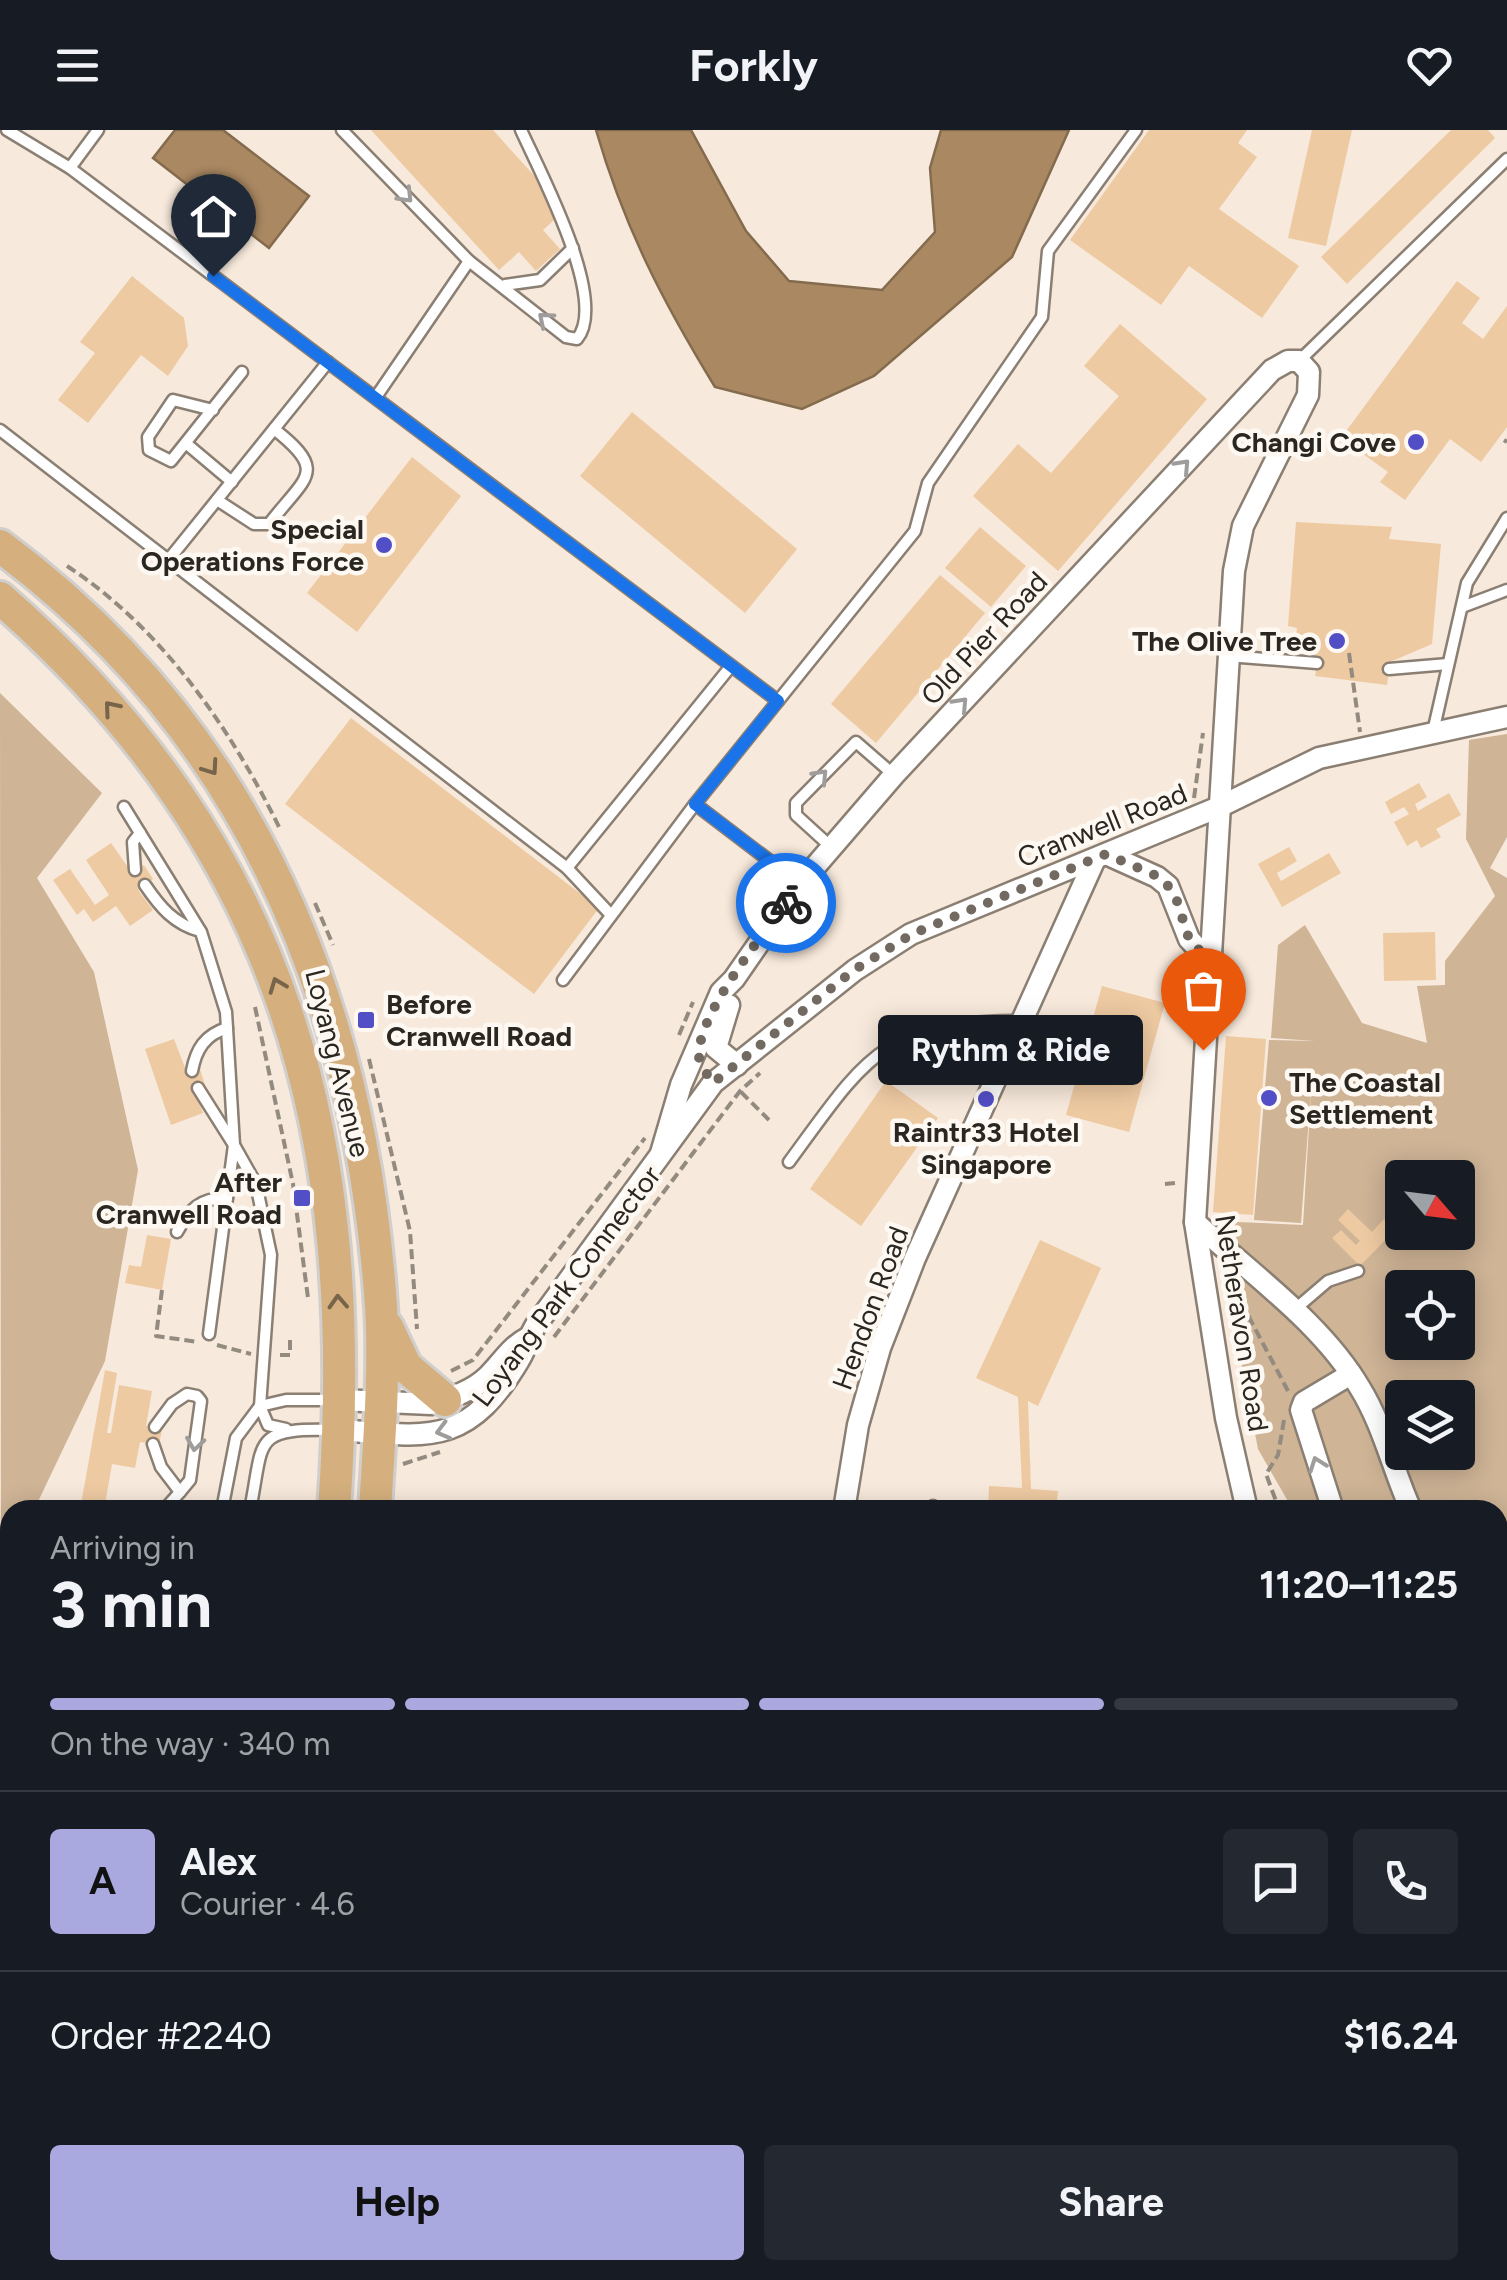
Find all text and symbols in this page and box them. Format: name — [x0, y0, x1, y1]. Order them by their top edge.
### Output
icon: menu — [50, 38, 105, 93]
text: Forkly — [689, 38, 818, 92]
icon: heart — [1402, 38, 1457, 93]
pin — [171, 174, 256, 277]
one-way arrow — [394, 184, 412, 202]
icon: home — [186, 189, 241, 244]
one-way arrow — [538, 312, 556, 330]
place label: Changi Cove — [1231, 425, 1396, 459]
marker: Changi Cove — [1405, 431, 1427, 453]
one-way arrow — [1171, 459, 1189, 478]
place label: Special Operations Force — [141, 512, 364, 578]
marker: Special Operations Force — [373, 534, 395, 556]
street label: Old Pier Road — [914, 564, 1054, 712]
place label: The Olive Tree — [1132, 624, 1317, 658]
marker: The Olive Tree — [1326, 630, 1348, 652]
one-way arrow — [949, 697, 967, 715]
one-way arrow — [104, 701, 122, 719]
one-way arrow — [199, 756, 217, 775]
one-way arrow — [809, 769, 827, 788]
street label: Cranwell Road — [1012, 776, 1192, 874]
courier — [736, 853, 836, 953]
icon: bike — [759, 876, 814, 931]
pin — [1161, 948, 1246, 1051]
icon: bag — [1176, 963, 1231, 1018]
street label: Loyang Avenue — [298, 965, 378, 1161]
one-way arrow — [268, 977, 289, 994]
place label: Before Cranwell Road — [386, 987, 572, 1053]
marker: Before Cranwell Road — [355, 1009, 377, 1031]
callout: Rythm & Ride — [878, 1015, 1143, 1085]
text: Rythm & Ride — [911, 1031, 1110, 1069]
place label: The Coastal Settlement — [1289, 1065, 1441, 1131]
marker: The Coastal Settlement — [1258, 1087, 1280, 1109]
marker: Raintr33 Hotel Singapore — [975, 1088, 997, 1110]
place label: Raintr33 Hotel Singapore — [893, 1115, 1079, 1181]
street label: Loyang Park Connector — [464, 1159, 668, 1413]
north arrow — [1385, 1160, 1475, 1250]
map controls — [1385, 1160, 1475, 1470]
place label: After Cranwell Road — [96, 1165, 282, 1231]
marker: After Cranwell Road — [291, 1187, 313, 1209]
street label: Netheravon Road — [1208, 1212, 1276, 1434]
street label: Hendon Road — [825, 1222, 915, 1394]
button: locate — [1385, 1270, 1475, 1360]
one-way arrow — [328, 1294, 349, 1310]
button: layers — [1385, 1380, 1475, 1470]
one-way arrow — [434, 1419, 451, 1440]
one-way arrow — [185, 1436, 206, 1452]
one-way arrow — [1308, 1457, 1329, 1474]
text: Arriving in — [50, 1529, 195, 1567]
text: 11:20–11:25 — [1259, 1562, 1458, 1608]
text: 3 min — [50, 1565, 212, 1643]
text: On the way · 340 m — [50, 1725, 330, 1763]
button: chat — [1223, 1829, 1328, 1934]
button: phone — [1353, 1829, 1458, 1934]
text: Alex — [180, 1839, 257, 1885]
text: A — [89, 1858, 116, 1904]
text: Courier · 4.6 — [180, 1885, 355, 1923]
text: Order #2240 — [50, 2013, 272, 2059]
text: $16.24 — [1343, 2013, 1458, 2059]
button: Help — [50, 2145, 744, 2260]
button: Share — [764, 2145, 1458, 2260]

